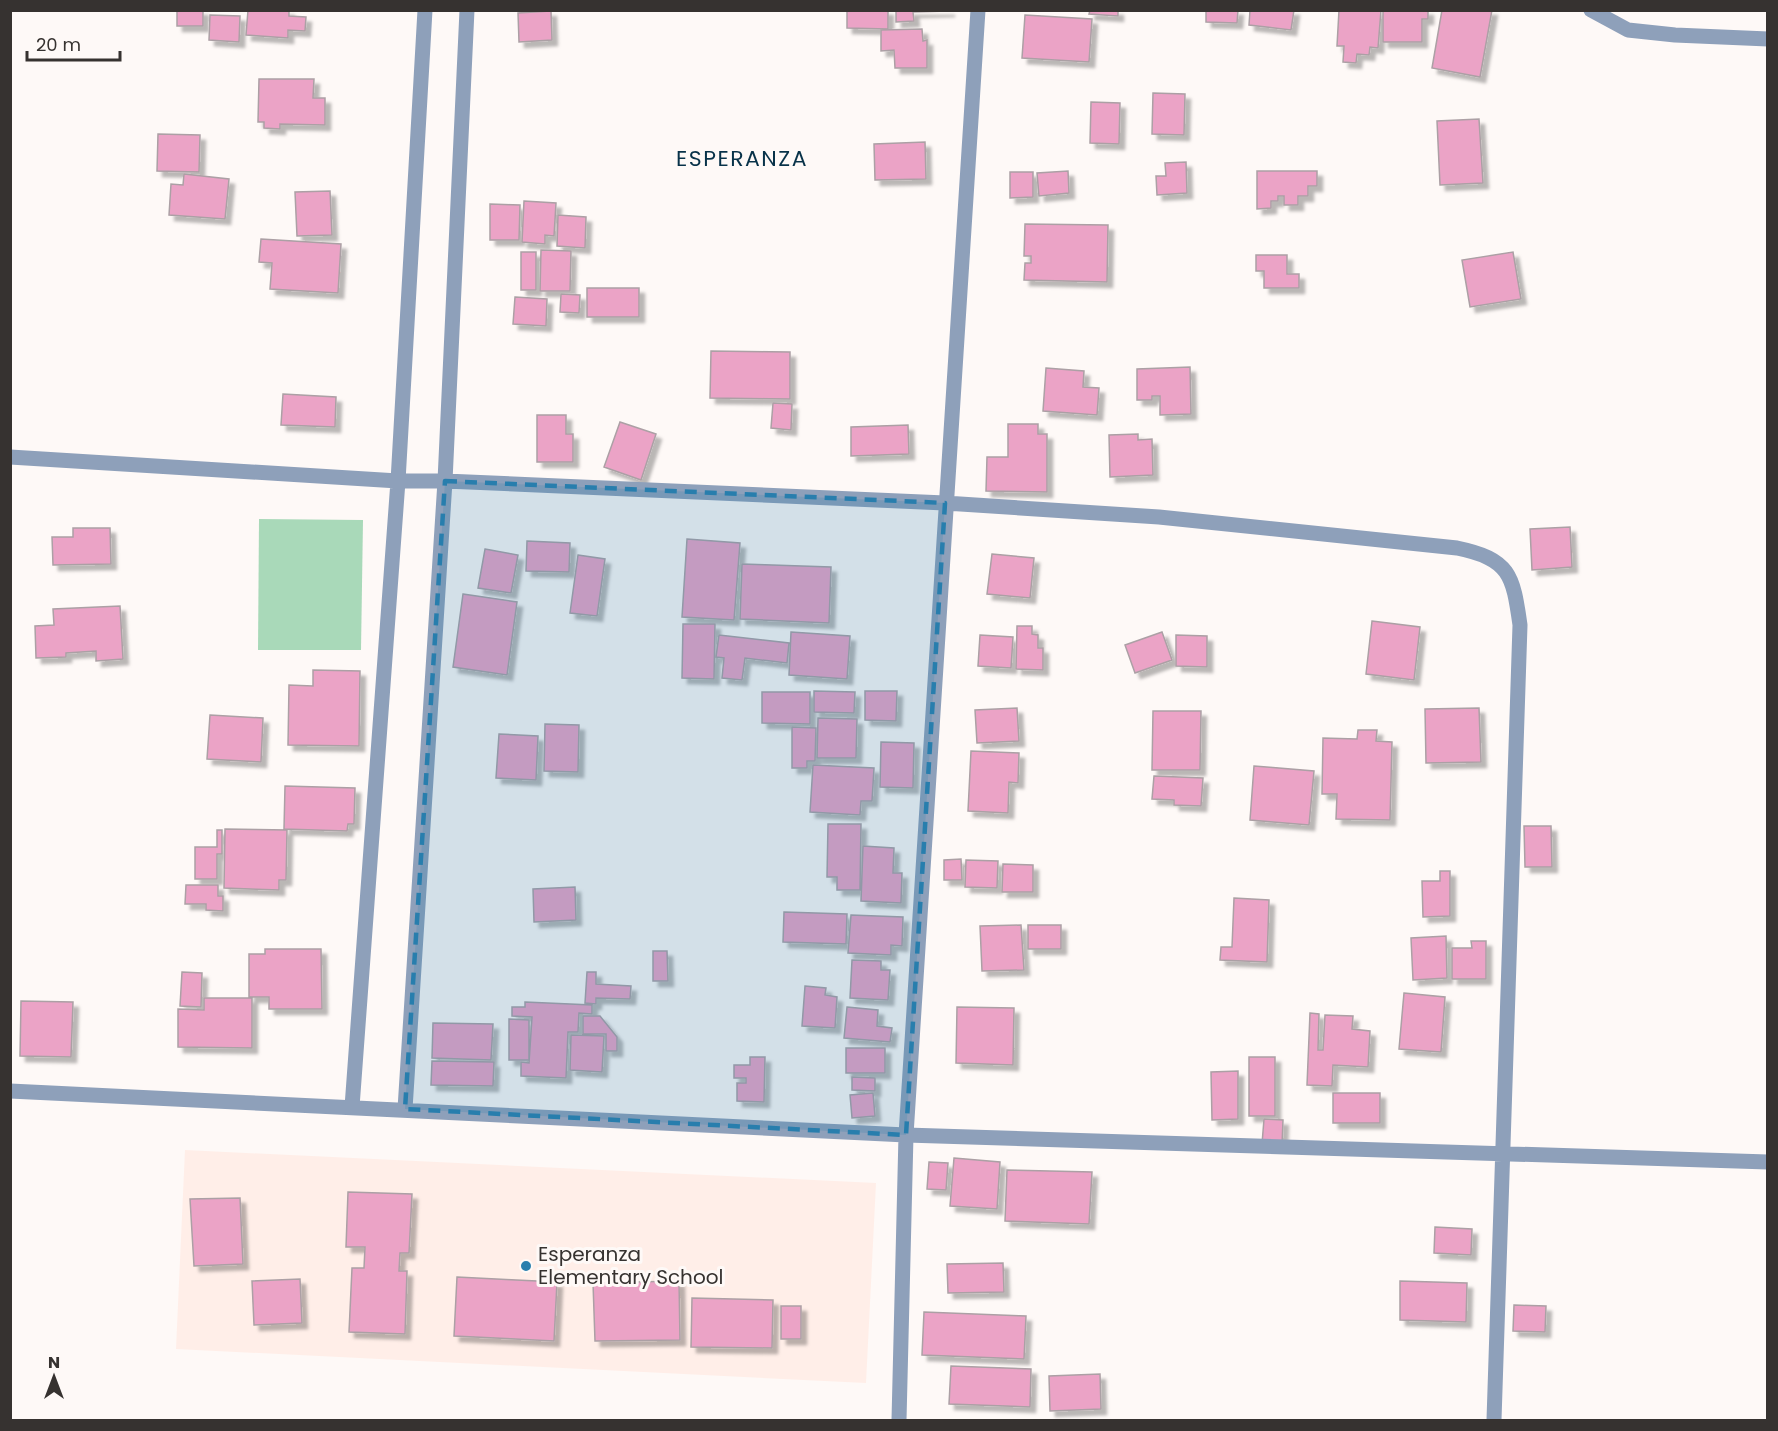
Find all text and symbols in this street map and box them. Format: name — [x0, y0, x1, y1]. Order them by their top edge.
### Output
scale bar — [27, 24, 120, 62]
text: 20 m — [36, 32, 81, 57]
district label: ESPERANZA — [676, 143, 808, 174]
place label: Esperanza Elementary School — [538, 1240, 723, 1291]
marker: Esperanza Elementary School — [519, 1259, 533, 1273]
north arrow — [24, 1347, 84, 1407]
text: N — [48, 1351, 60, 1374]

